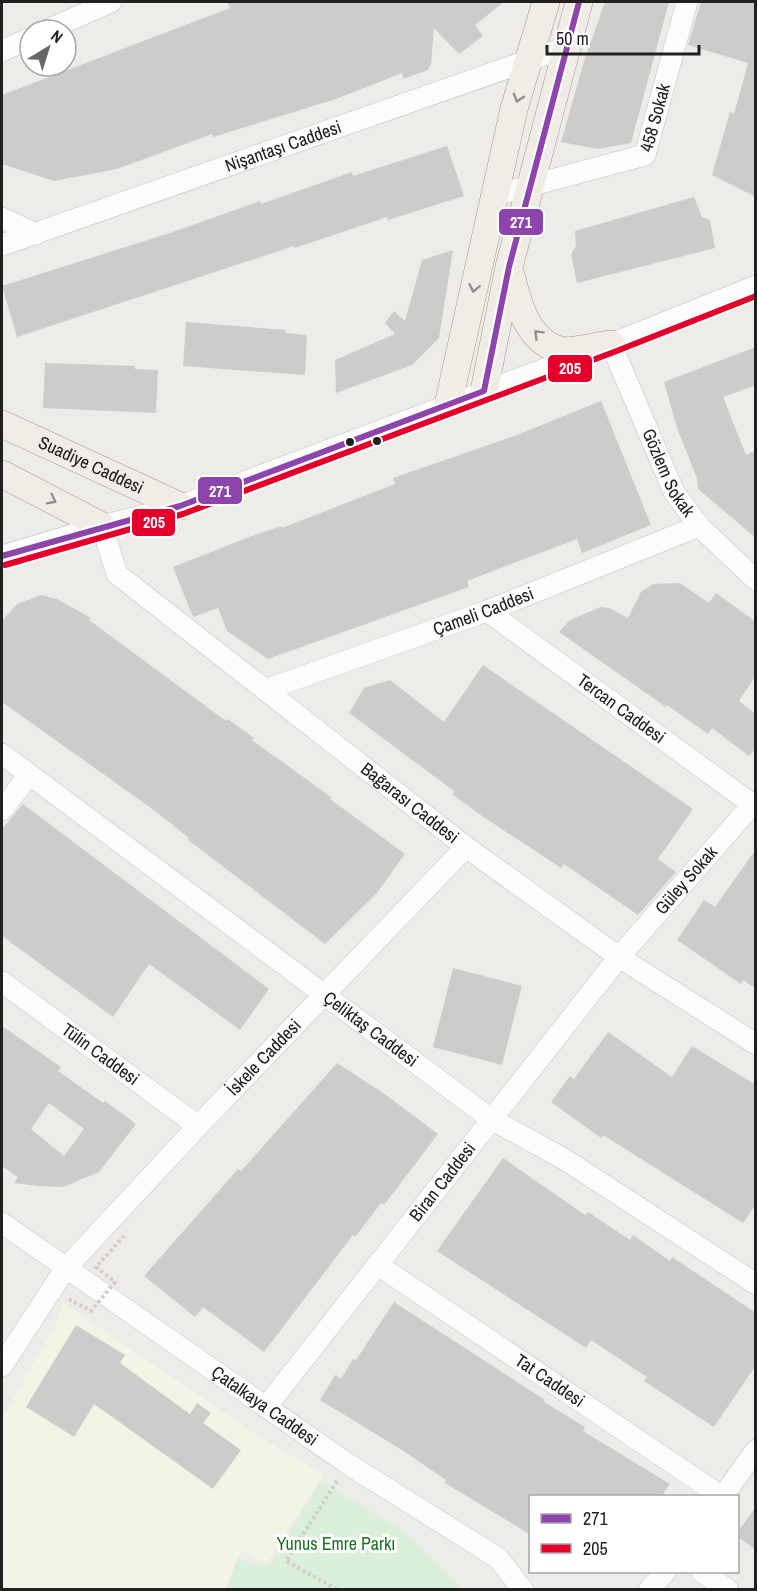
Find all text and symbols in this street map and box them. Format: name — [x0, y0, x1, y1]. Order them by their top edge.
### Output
north arrow — [18, 18, 78, 78]
scale bar — [547, 18, 698, 56]
text: N — [47, 25, 68, 48]
text: 50 m — [556, 26, 589, 51]
street label: 458 Sokak — [633, 80, 676, 154]
one-way arrow — [513, 92, 525, 103]
street label: Nişantaşı Caddesi — [222, 114, 345, 178]
line badge: 271 — [498, 208, 544, 236]
text: 271 — [510, 211, 533, 233]
one-way arrow — [468, 283, 481, 293]
one-way arrow — [534, 330, 545, 341]
line badge: 205 — [547, 354, 593, 383]
text: 205 — [559, 357, 581, 379]
street label: Gözlem Sokak — [636, 424, 702, 522]
street label: Suadiye Caddesi — [35, 429, 148, 500]
unlabelled marker — [371, 435, 383, 447]
unlabelled marker — [344, 436, 356, 448]
line badge: 271 — [197, 476, 243, 505]
text: 271 — [209, 480, 232, 502]
one-way arrow — [46, 492, 57, 504]
line badge: 205 — [131, 508, 176, 537]
text: 205 — [143, 511, 165, 533]
street label: Çameli Caddesi — [429, 581, 537, 641]
street label: Tercan Caddesi — [572, 668, 671, 749]
street label: Bağarası Caddesi — [356, 756, 464, 849]
street label: Güley Sokak — [649, 840, 723, 920]
street label: Çeliktaş Caddesi — [318, 985, 423, 1072]
street label: İskele Caddesi — [221, 1013, 306, 1101]
street label: Tülin Caddesi — [57, 1017, 145, 1091]
street label: Biran Caddesi — [403, 1137, 481, 1227]
street label: Tat Caddesi — [510, 1348, 590, 1413]
street label: Çatalkaya Caddesi — [207, 1360, 323, 1451]
legend — [529, 1495, 739, 1573]
text: 271 — [583, 1506, 608, 1531]
park label: Yunus Emre Parkı — [277, 1531, 395, 1556]
text: 205 — [583, 1536, 608, 1561]

